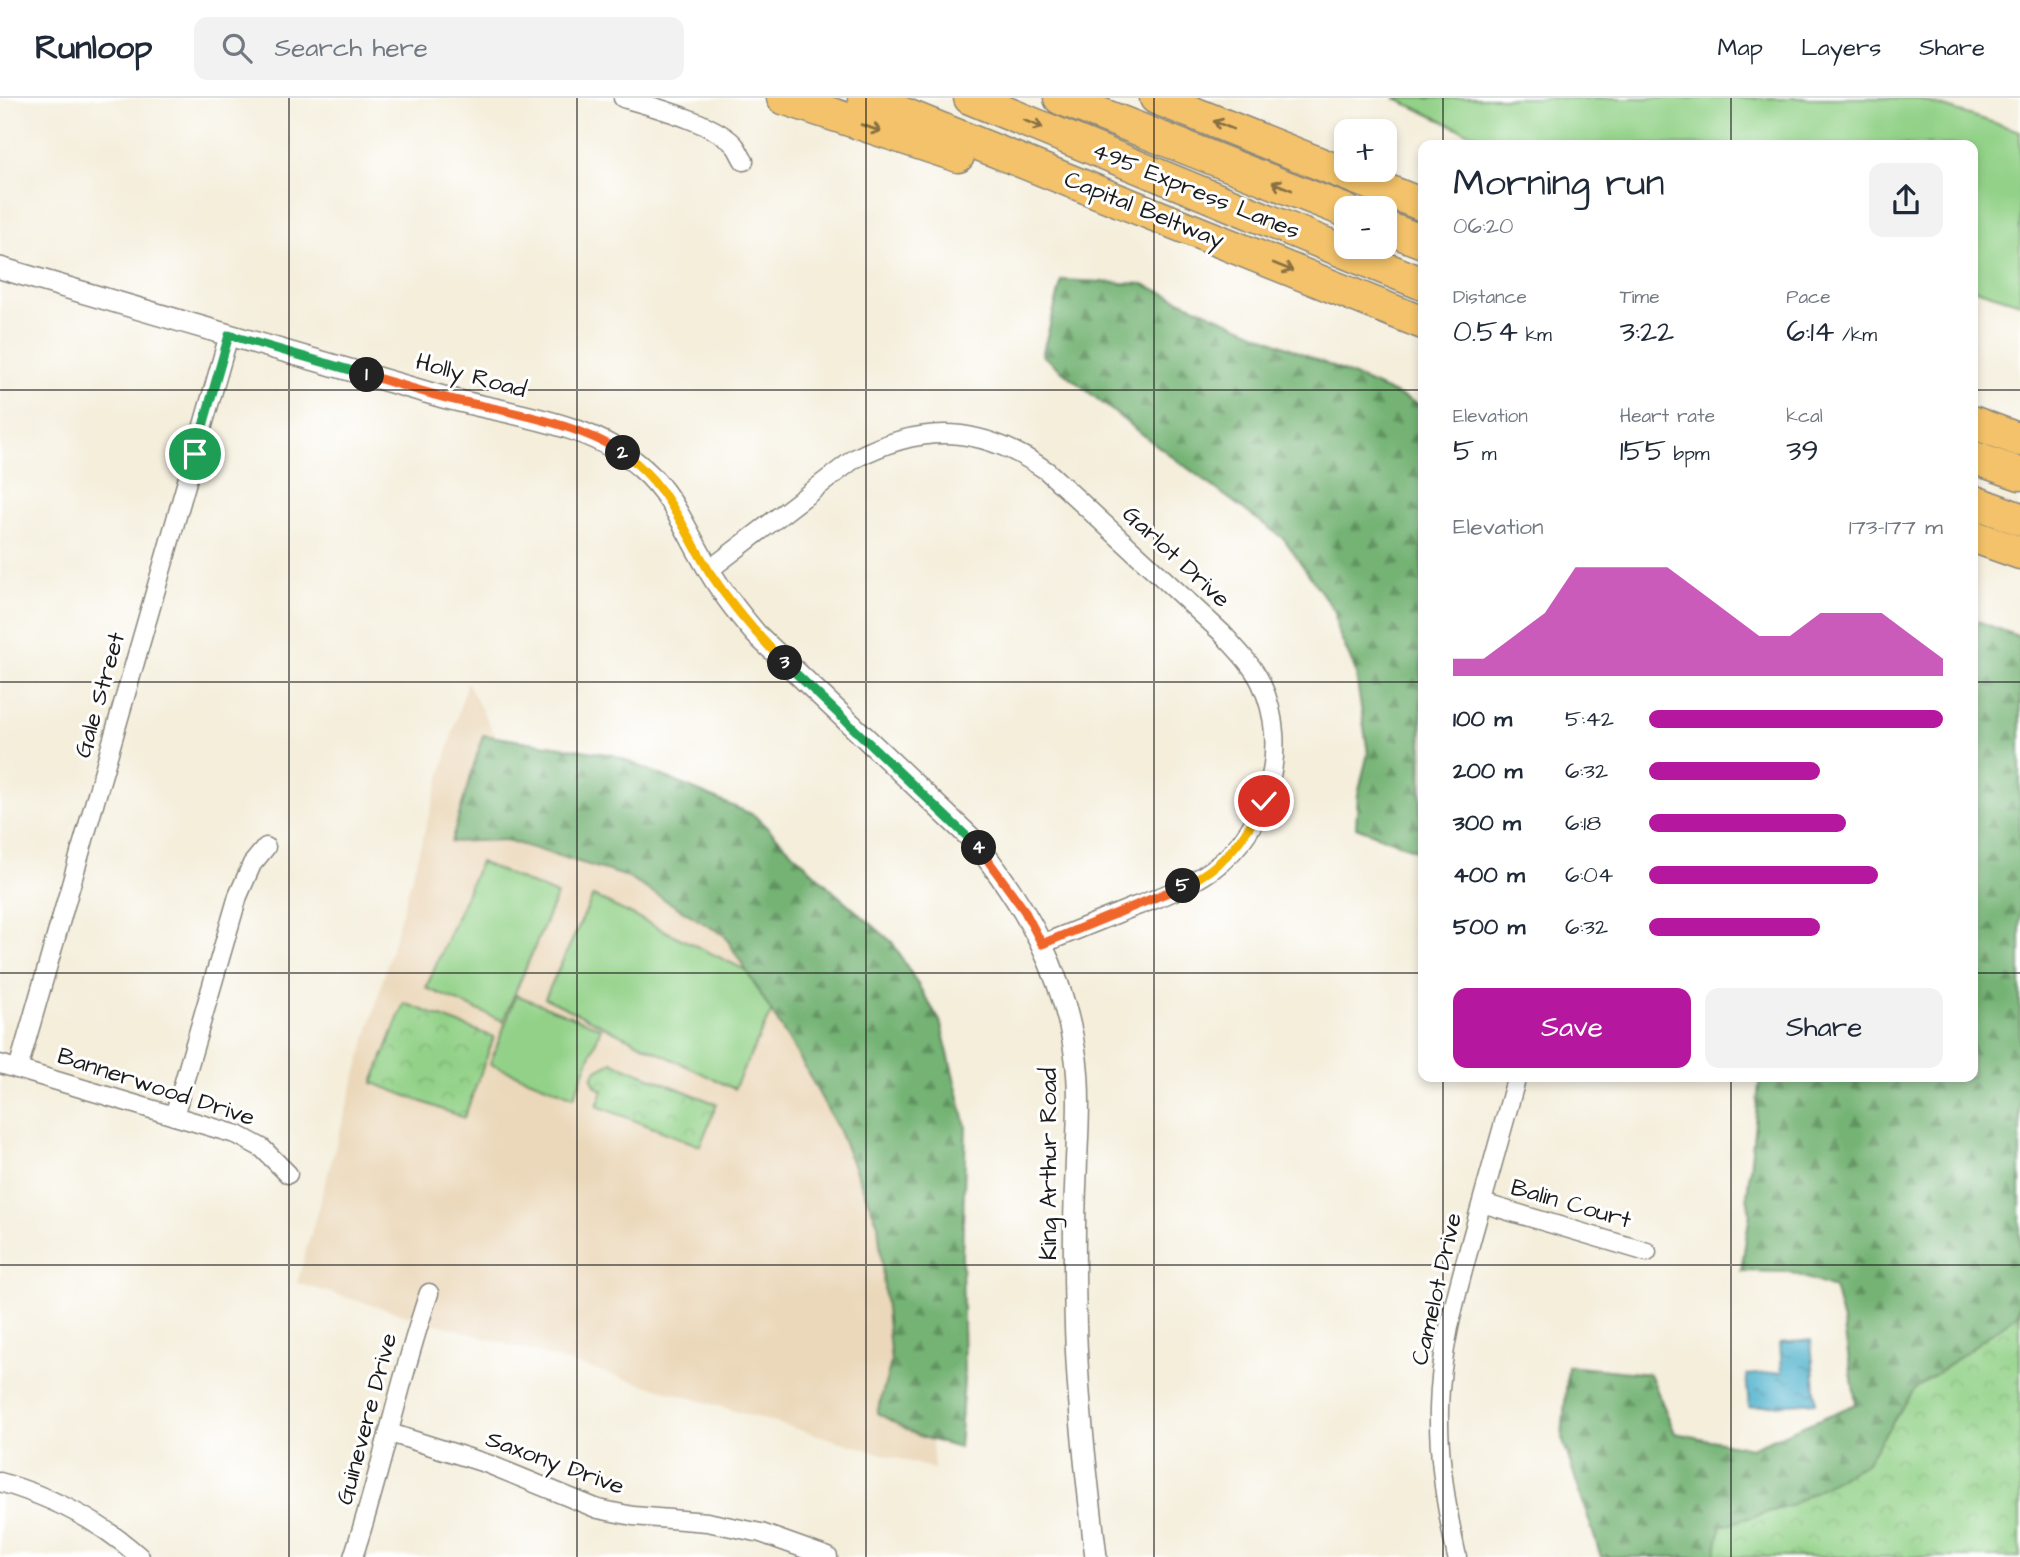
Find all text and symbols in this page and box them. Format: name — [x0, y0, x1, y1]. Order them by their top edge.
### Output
search box — [194, 17, 684, 80]
text: Runloop — [35, 25, 152, 71]
icon: search — [218, 29, 256, 67]
text: Search here — [274, 30, 428, 66]
text: Map — [1718, 31, 1763, 65]
text: Layers — [1801, 31, 1881, 65]
text: Share — [1919, 31, 1985, 65]
one-way arrow — [1213, 117, 1235, 130]
one-way arrow — [1021, 118, 1043, 131]
map controls — [1334, 119, 1397, 259]
button: + — [1334, 119, 1397, 182]
one-way arrow — [859, 123, 881, 135]
street label: 495 Express Lanes — [1087, 134, 1305, 248]
text: Morning run — [1453, 158, 1665, 210]
street label: Capital Beltway — [1059, 162, 1229, 258]
button: share — [1869, 163, 1943, 237]
one-way arrow — [1272, 179, 1294, 192]
button: − — [1334, 196, 1397, 259]
text: 06:20 — [1453, 210, 1513, 242]
one-way arrow — [1272, 261, 1294, 274]
text: Distance — [1453, 284, 1527, 311]
text: Time — [1620, 284, 1659, 311]
text: Pace — [1786, 284, 1830, 311]
text: 0.54 — [1453, 311, 1518, 353]
text: 3:22 — [1620, 311, 1674, 353]
text: 6:14 — [1786, 311, 1834, 353]
text: km — [1518, 322, 1552, 349]
text: /km — [1834, 322, 1877, 349]
street label: Holly Road — [412, 345, 530, 408]
pin: 1 — [350, 358, 384, 392]
text: 1 — [365, 361, 368, 388]
text: Elevation — [1453, 403, 1528, 430]
text: Heart rate — [1620, 403, 1715, 430]
text: kcal — [1786, 403, 1823, 430]
pin — [165, 424, 225, 484]
text: 5 — [1453, 430, 1474, 472]
text: 155 — [1620, 430, 1666, 472]
text: 39 — [1786, 430, 1819, 472]
icon: arrive — [176, 435, 214, 473]
pin: 2 — [606, 436, 640, 470]
text: 2 — [617, 439, 628, 466]
text: m — [1474, 441, 1497, 468]
text: bpm — [1666, 441, 1710, 468]
street label: Garlot Drive — [1114, 498, 1238, 616]
text: Elevation — [1453, 511, 1544, 543]
text: 173–177 m — [1849, 511, 1943, 543]
street label: Gale Street — [66, 628, 134, 762]
pin: 3 — [768, 646, 802, 680]
text: 3 — [780, 649, 789, 676]
text: 100 m — [1453, 703, 1512, 735]
text: 5:42 — [1565, 703, 1614, 735]
text: 200 m — [1453, 755, 1522, 787]
text: 6:32 — [1565, 755, 1608, 787]
pin — [1234, 771, 1294, 831]
icon: check — [1245, 782, 1283, 820]
text: 300 m — [1453, 807, 1521, 839]
text: 6:18 — [1565, 807, 1601, 839]
pin: 4 — [962, 830, 996, 866]
text: 4 — [972, 834, 985, 861]
text: 400 m — [1453, 859, 1525, 891]
text: 6:04 — [1565, 859, 1613, 891]
pin: 5 — [1166, 868, 1200, 904]
text: 5 — [1176, 872, 1189, 899]
text: 500 m — [1453, 911, 1525, 943]
text: 6:32 — [1565, 911, 1608, 943]
button: Save — [1453, 988, 1691, 1068]
button: Share — [1705, 988, 1943, 1068]
street label: Bannerwood Drive — [53, 1039, 259, 1135]
street label: King Arthur Road — [1032, 1068, 1067, 1260]
street label: Balin Court — [1507, 1171, 1636, 1237]
street label: Camelot Drive — [1403, 1209, 1471, 1368]
street label: Guinevere Drive — [328, 1329, 406, 1509]
street label: Saxony Drive — [481, 1422, 629, 1505]

